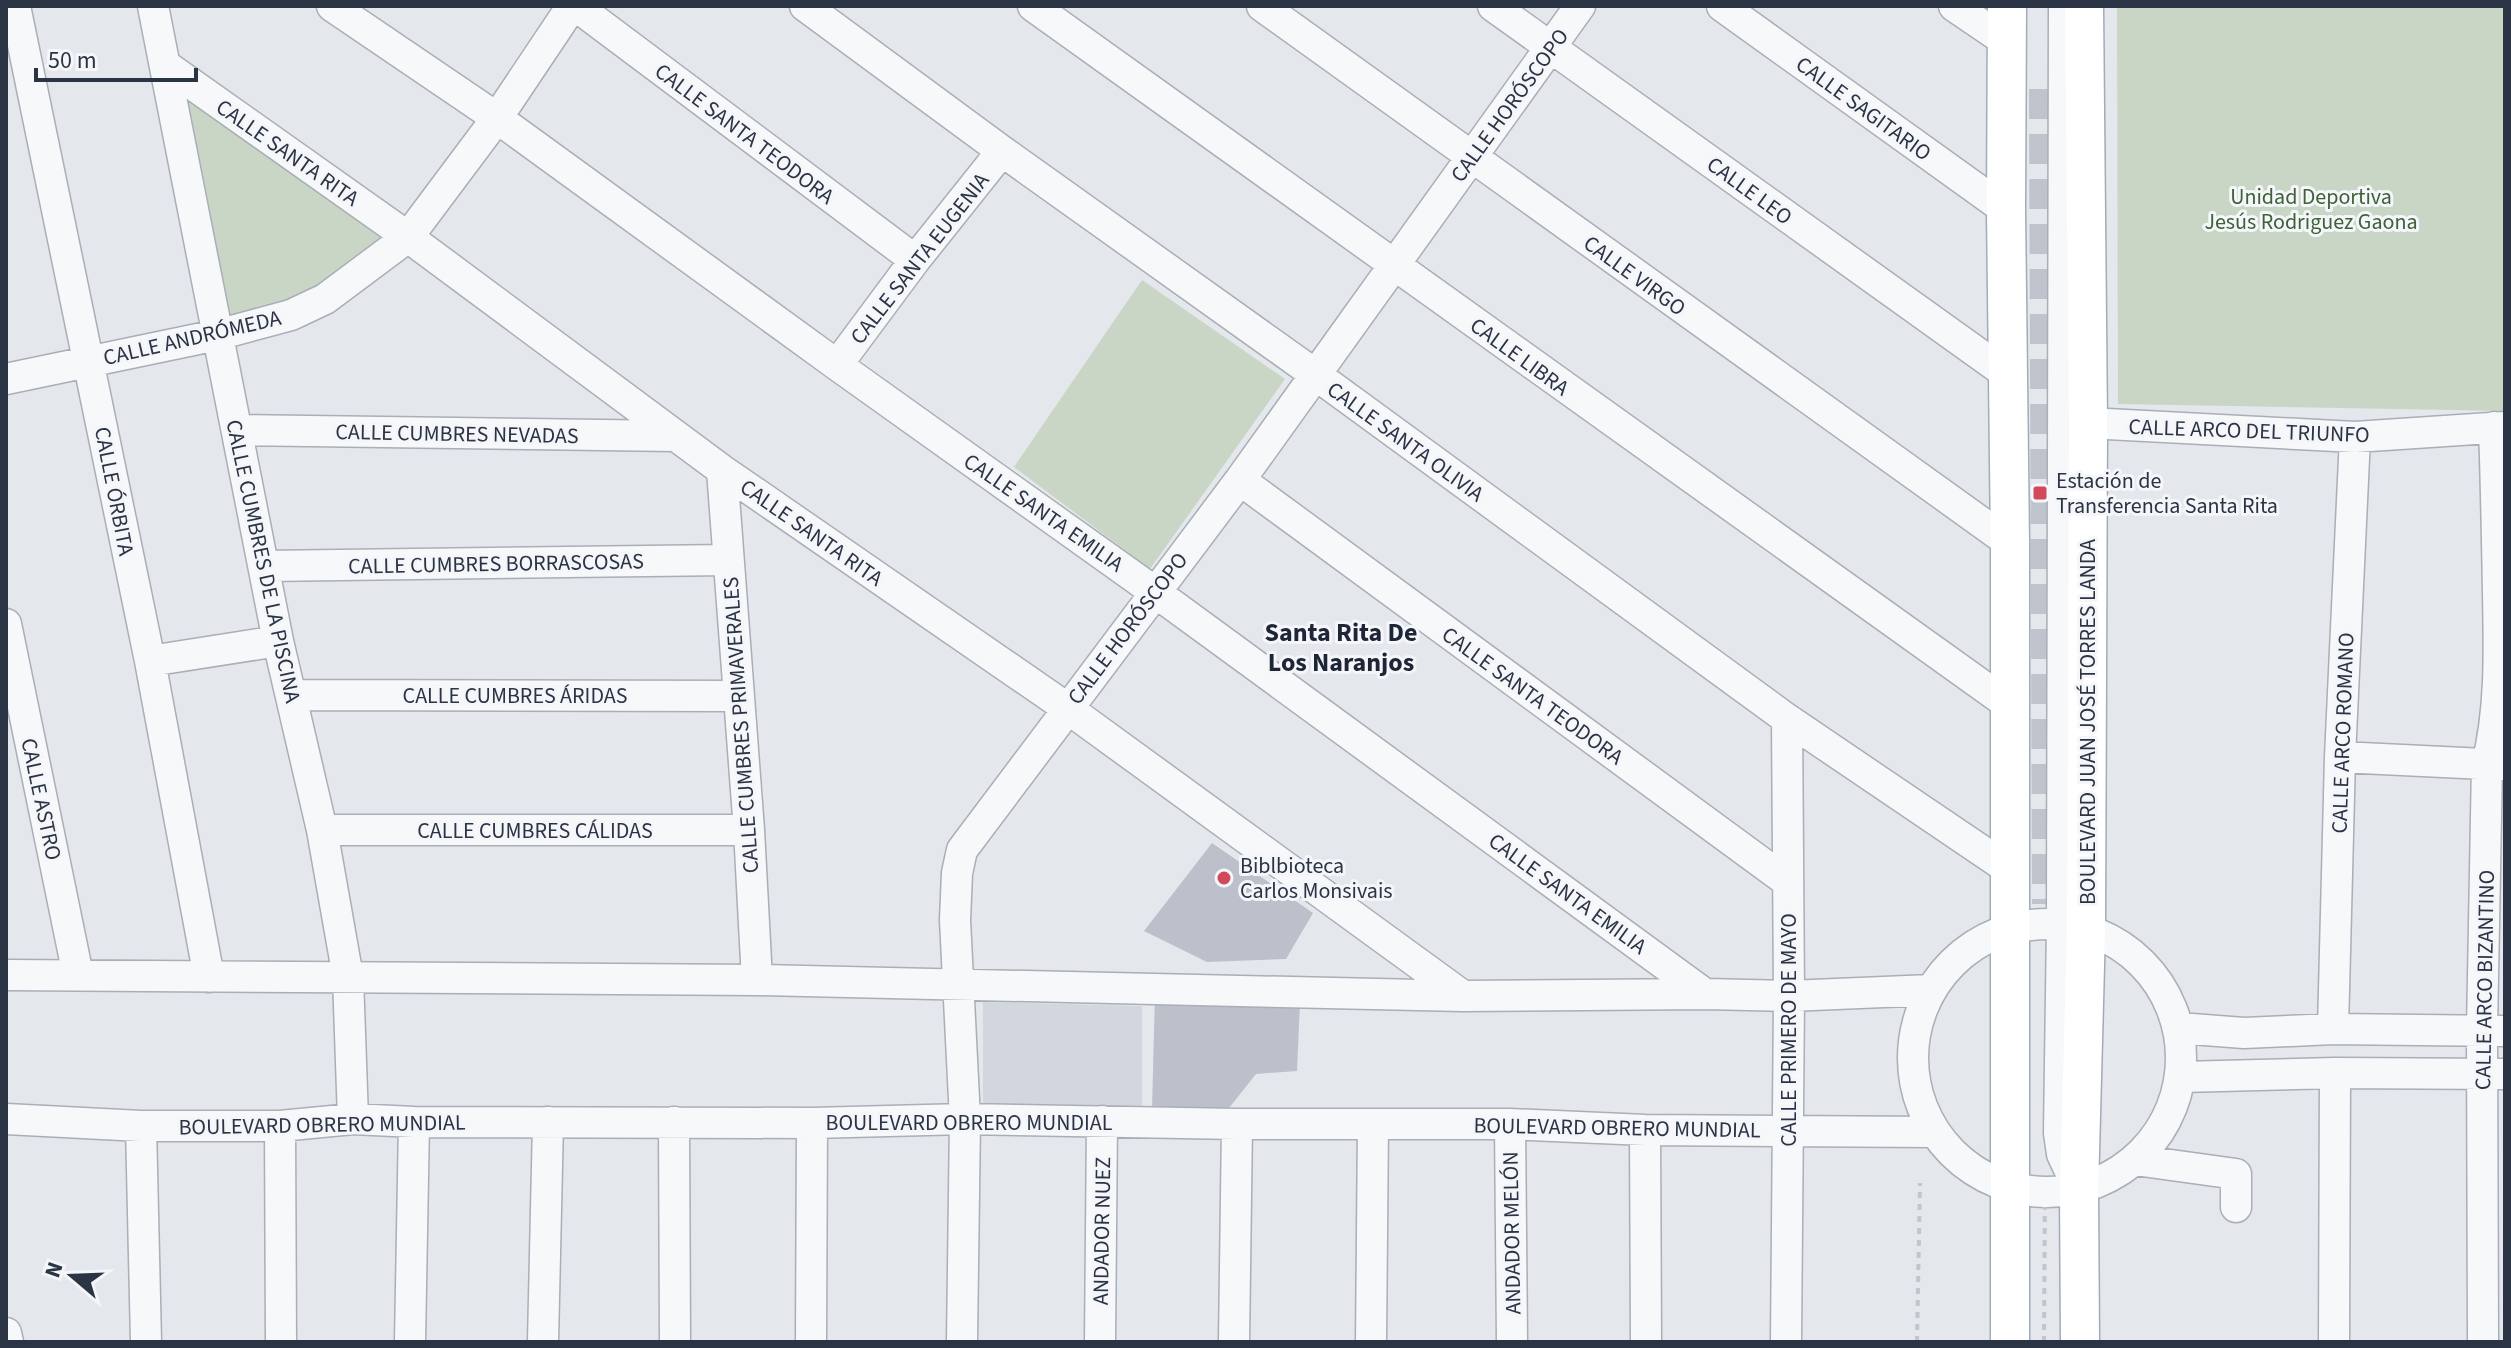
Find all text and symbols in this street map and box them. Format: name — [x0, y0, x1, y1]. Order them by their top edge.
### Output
street label: CALLE HORÓSCOPO — [1443, 22, 1577, 189]
scale bar — [36, 32, 196, 82]
text: 50 m — [48, 43, 97, 78]
street label: CALLE SAGITARIO — [1789, 49, 1938, 169]
street label: CALLE SANTA TEODORA — [648, 56, 841, 212]
street label: CALLE SANTA RITA — [209, 91, 366, 214]
street label: CALLE LEO — [1700, 149, 1799, 233]
street label: CALLE SANTA EUGENIA — [843, 166, 997, 351]
park label: Unidad Deportiva Jesús Rodriguez Gaona — [2204, 181, 2418, 238]
street label: CALLE VIRGO — [1577, 228, 1692, 324]
street label: CALLE ANDRÓMEDA — [100, 302, 284, 374]
street label: CALLE LIBRA — [1463, 310, 1576, 404]
street label: CALLE SANTA OLIVIA — [1320, 374, 1491, 510]
street label: CALLE ARCO DEL TRIUNFO — [2128, 411, 2370, 451]
street label: CALLE CUMBRES NEVADAS — [335, 416, 579, 452]
street label: CALLE CUMBRES DE LA PISCINA — [217, 417, 309, 706]
street label: CALLE ÓRBITA — [86, 424, 142, 558]
street label: CALLE SANTA EMILIA — [957, 446, 1130, 580]
place label: Estación de Transferencia Santa Rita — [2056, 465, 2278, 522]
street label: CALLE SANTA RITA — [733, 471, 890, 594]
marker: Estación de Transferencia Santa Rita — [2031, 484, 2049, 502]
street label: BOULEVARD JUAN JOSÉ TORRES LANDA — [2072, 539, 2104, 905]
street label: CALLE CUMBRES BORRASCOSAS — [348, 545, 644, 583]
street label: CALLE HORÓSCOPO — [1060, 546, 1196, 711]
street label: CALLE CUMBRES PRIMAVERALES — [715, 576, 767, 874]
district label: Santa Rita De Los Naranjos — [1265, 614, 1417, 681]
street label: CALLE SANTA TEODORA — [1435, 619, 1630, 773]
street label: CALLE ARCO ROMANO — [2323, 632, 2363, 834]
street label: CALLE CUMBRES ÁRIDAS — [403, 680, 627, 712]
street label: CALLE ASTRO — [12, 735, 70, 863]
street label: CALLE CUMBRES CÁLIDAS — [417, 815, 653, 847]
street label: CALLE SANTA EMILIA — [1482, 825, 1653, 962]
place label: Biblbioteca Carlos Monsivais — [1240, 850, 1393, 907]
marker: Biblbioteca Carlos Monsivais — [1215, 869, 1233, 887]
street label: CALLE ARCO BIZANTINO — [2467, 870, 2503, 1090]
street label: CALLE PRIMERO DE MAYO — [1773, 913, 1805, 1147]
street label: BOULEVARD OBRERO MUNDIAL — [178, 1106, 466, 1144]
street label: BOULEVARD OBRERO MUNDIAL — [826, 1107, 1113, 1139]
street label: BOULEVARD OBRERO MUNDIAL — [1473, 1109, 1761, 1147]
street label: ANDADOR MELÓN — [1495, 1151, 1529, 1315]
street label: ANDADOR NUEZ — [1085, 1157, 1119, 1305]
north arrow — [32, 1236, 112, 1316]
text: N — [37, 1258, 72, 1282]

